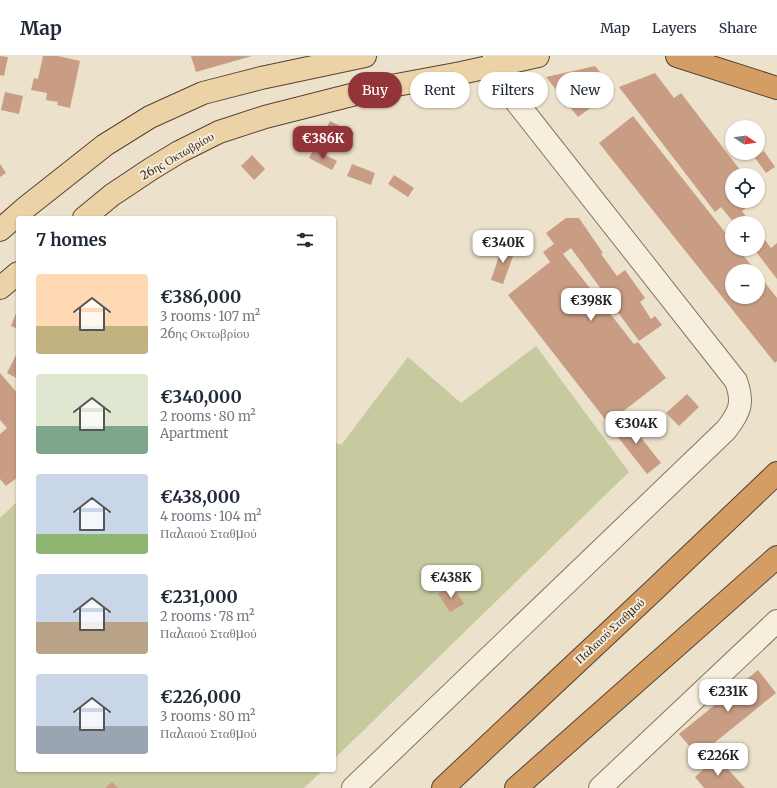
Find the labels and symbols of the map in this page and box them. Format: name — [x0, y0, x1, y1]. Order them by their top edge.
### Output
north arrow — [725, 120, 765, 160]
pin: €386K — [295, 126, 351, 160]
street label: 26ης Οκτωβρίου — [137, 128, 216, 183]
pin: €340K — [475, 230, 531, 264]
pin: €398K — [563, 288, 619, 322]
pin: €304K — [608, 411, 664, 445]
pin: €438K — [423, 565, 479, 599]
street label: Παλαιού Σταθμού — [572, 595, 647, 667]
pin: €231K — [700, 679, 756, 713]
pin: €226K — [690, 743, 746, 777]

